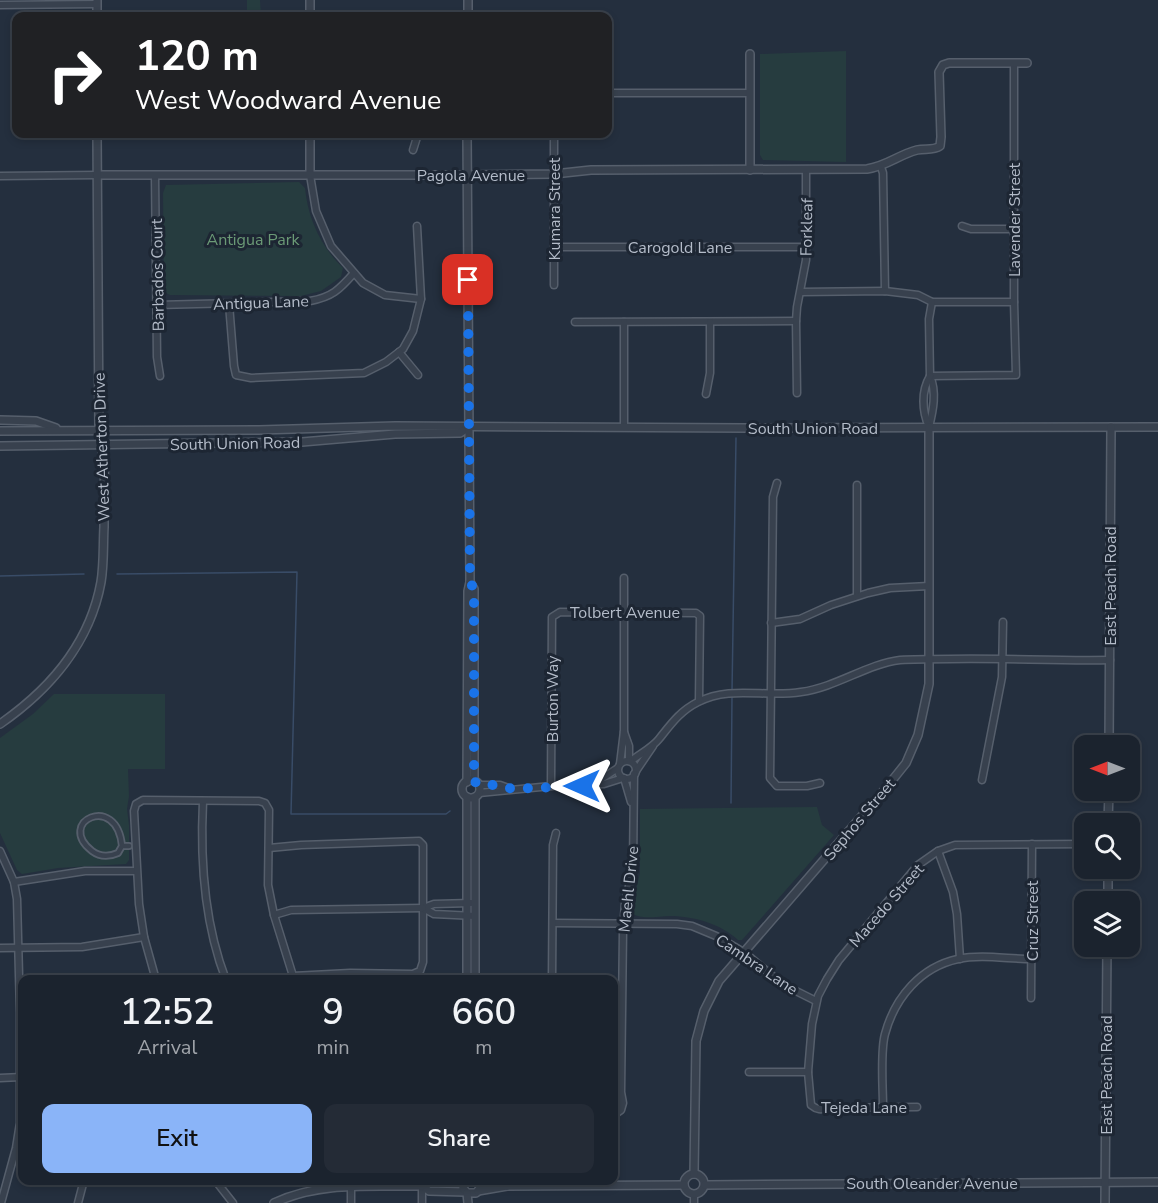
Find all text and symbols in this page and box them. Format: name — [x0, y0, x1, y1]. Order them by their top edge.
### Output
text: 120 m — [135, 28, 259, 85]
icon: right — [36, 36, 114, 114]
text: West Woodward Avenue — [135, 82, 441, 119]
street label: Kumara Street — [544, 157, 566, 260]
street label: Lavender Street — [1004, 163, 1026, 277]
street label: Pagola Avenue — [417, 165, 525, 187]
street label: Forkleaf — [795, 197, 819, 256]
street label: Barbados Court — [146, 218, 170, 332]
park label: Antigua Park — [207, 229, 300, 251]
street label: Carogold Lane — [628, 237, 732, 259]
pin — [442, 254, 493, 305]
icon: arrive — [451, 263, 484, 296]
street label: Antigua Lane — [213, 290, 309, 316]
street label: West Atherton Drive — [88, 372, 116, 522]
street label: South Union Road — [748, 418, 878, 440]
street label: South Union Road — [170, 432, 300, 456]
street label: East Peach Road — [1100, 526, 1122, 646]
street label: Tolbert Avenue — [570, 602, 680, 624]
street label: Burton Way — [542, 655, 564, 742]
north arrow — [1074, 735, 1140, 801]
map controls — [1074, 735, 1140, 957]
position arrow — [550, 754, 614, 818]
street label: Sephos Street — [819, 774, 901, 865]
button: search — [1074, 813, 1140, 879]
street label: Maehl Drive — [614, 845, 644, 933]
street label: Macedo Street — [844, 859, 929, 952]
street label: Cruz Street — [1022, 880, 1044, 961]
button: layers — [1074, 891, 1140, 957]
street label: Cambra Lane — [711, 929, 802, 1001]
text: 12:52 — [120, 988, 215, 1037]
text: 9 — [322, 988, 344, 1037]
text: 660 — [451, 988, 516, 1037]
street label: East Peach Road — [1096, 1015, 1118, 1135]
text: Arrival — [137, 1034, 197, 1061]
text: min — [317, 1034, 350, 1061]
text: m — [475, 1034, 492, 1061]
street label: Tejeda Lane — [821, 1097, 907, 1119]
button: Exit — [42, 1104, 312, 1173]
button: Share — [324, 1104, 594, 1173]
street label: South Oleander Avenue — [846, 1173, 1018, 1195]

